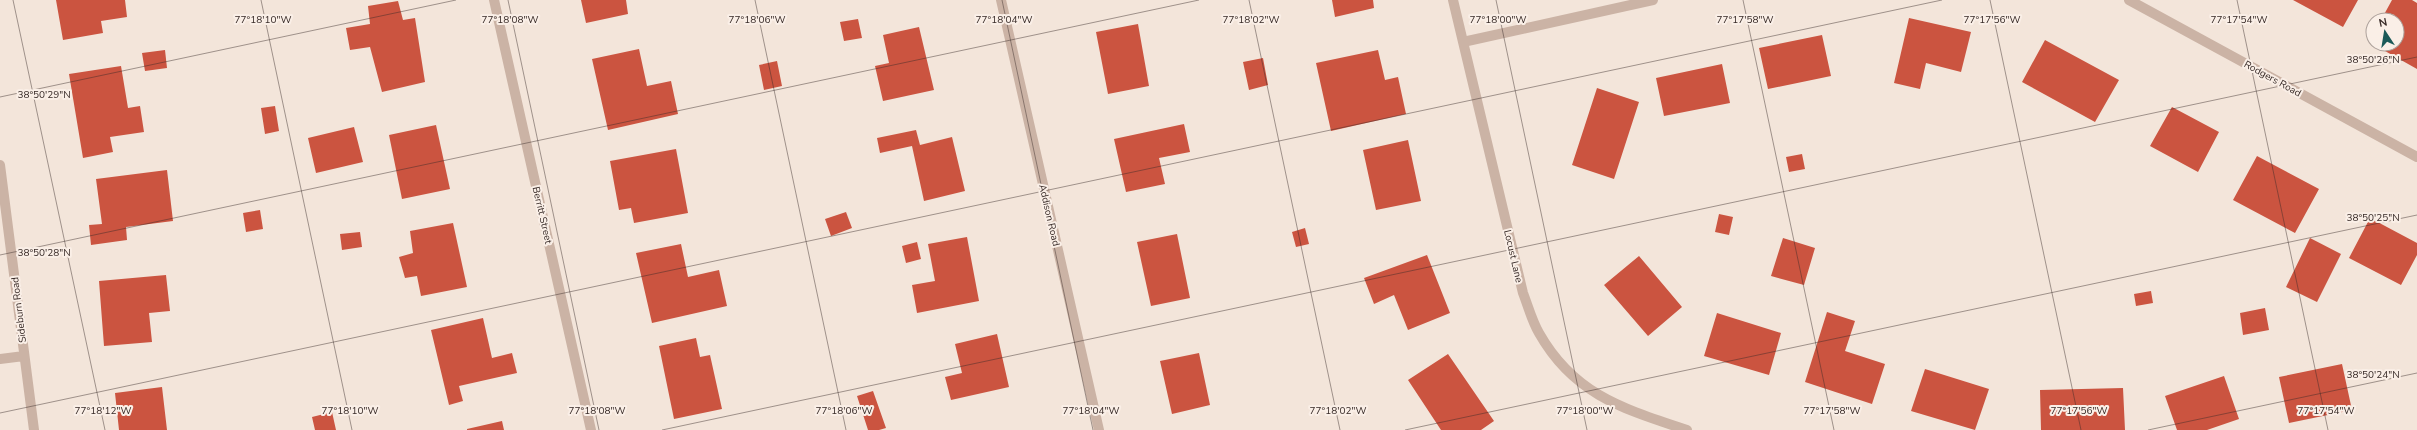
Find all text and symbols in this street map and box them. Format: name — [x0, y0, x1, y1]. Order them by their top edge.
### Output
north arrow — [2365, 12, 2405, 52]
text: 77°18'10"W — [235, 13, 291, 27]
text: 77°18'08"W — [482, 13, 538, 27]
text: 77°18'06"W — [729, 13, 785, 27]
text: 77°18'04"W — [976, 13, 1032, 27]
text: 77°18'02"W — [1223, 13, 1279, 27]
text: 77°18'00"W — [1470, 13, 1526, 27]
text: 77°17'58"W — [1717, 13, 1773, 27]
text: 77°17'56"W — [1964, 13, 2020, 27]
text: 77°17'54"W — [2211, 13, 2267, 27]
text: N — [2377, 15, 2389, 31]
text: 38°50'26"N — [2346, 53, 2400, 67]
street label: Rodgers Road — [2241, 57, 2304, 100]
text: 38°50'29"N — [17, 88, 71, 102]
street label: Addison Road — [1035, 183, 1063, 248]
street label: Berritt Street — [529, 185, 556, 246]
text: 38°50'25"N — [2346, 211, 2400, 225]
street label: Locust Lane — [1500, 228, 1526, 284]
text: 38°50'28"N — [17, 246, 71, 260]
street label: Sideburn Road — [8, 276, 30, 344]
text: 38°50'24"N — [2346, 368, 2400, 382]
text: 77°18'12"W — [75, 404, 131, 418]
text: 77°18'10"W — [322, 404, 378, 418]
text: 77°18'08"W — [569, 404, 625, 418]
text: 77°18'06"W — [816, 404, 872, 418]
text: 77°18'04"W — [1063, 404, 1119, 418]
text: 77°18'02"W — [1310, 404, 1366, 418]
text: 77°18'00"W — [1557, 404, 1613, 418]
text: 77°17'58"W — [1804, 404, 1860, 418]
text: 77°17'56"W — [2051, 404, 2107, 418]
text: 77°17'54"W — [2298, 404, 2354, 418]

